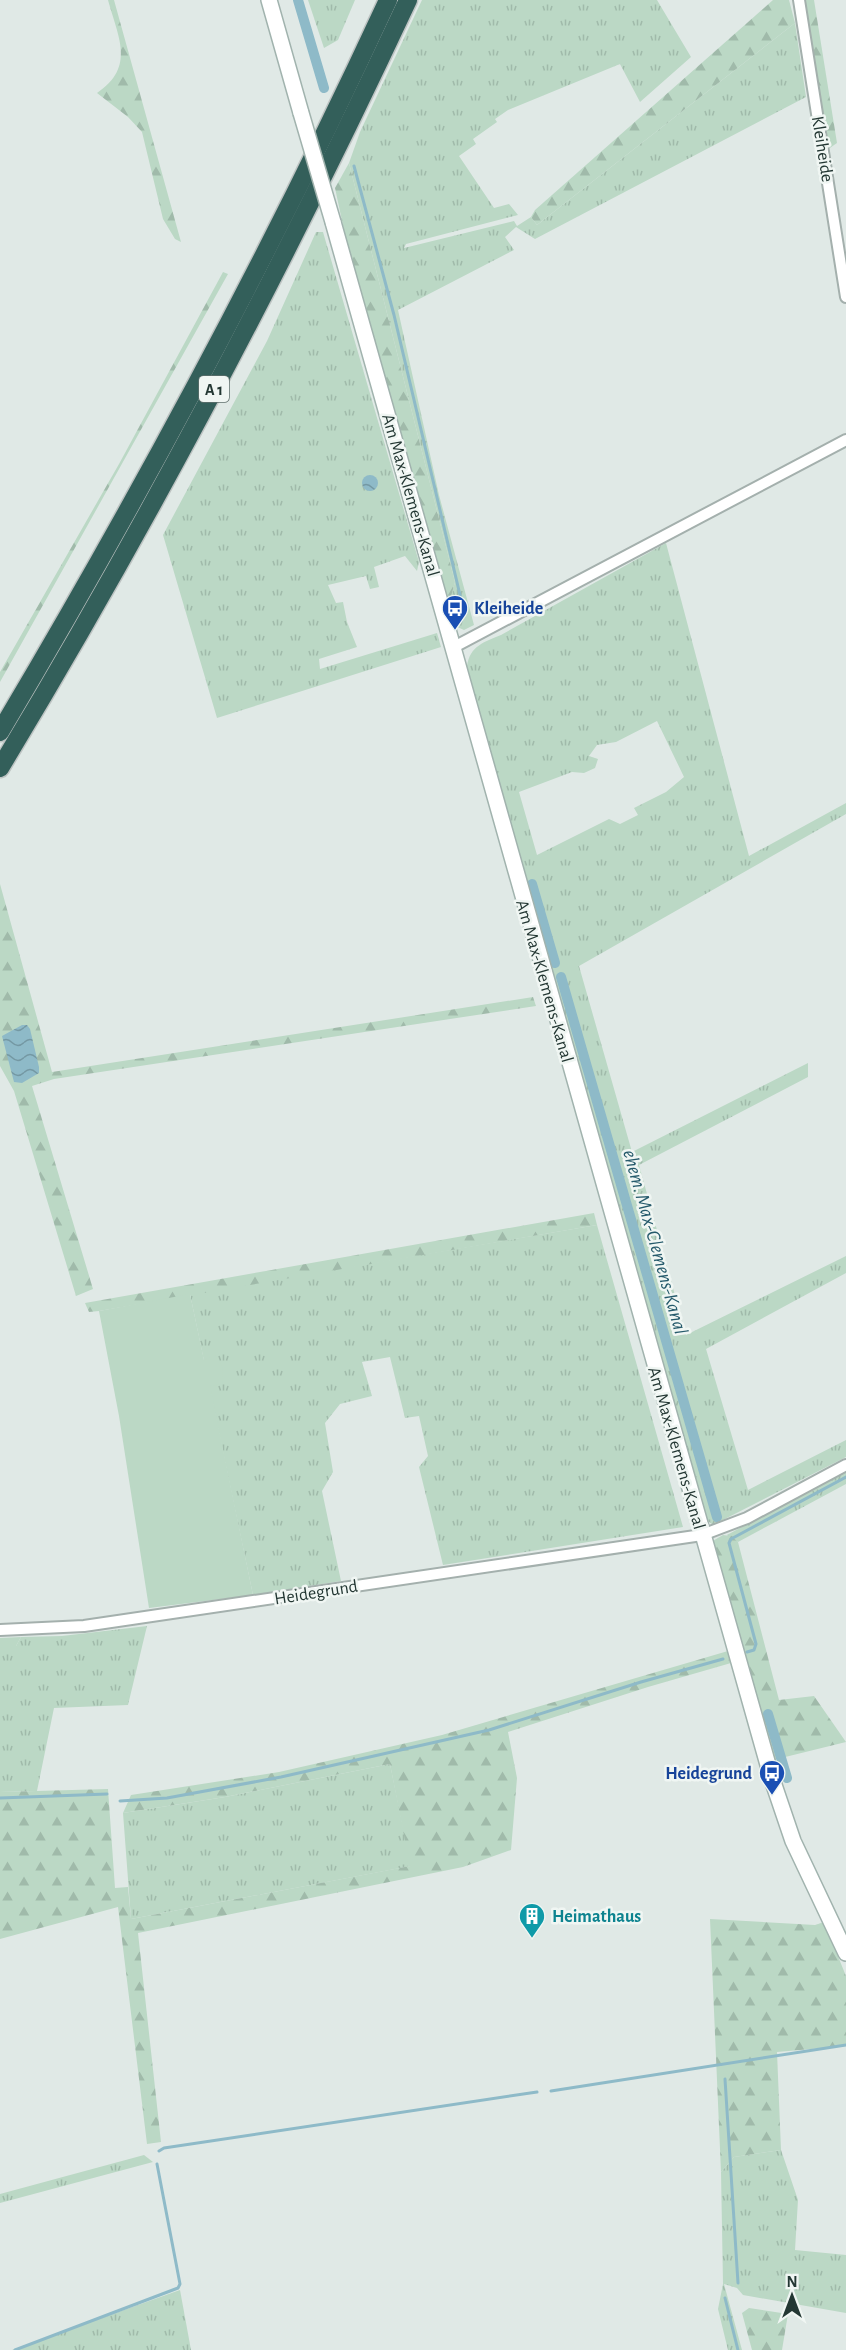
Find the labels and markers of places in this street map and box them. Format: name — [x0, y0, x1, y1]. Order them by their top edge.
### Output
bus stop icon: Kleiheide — [440, 593, 470, 631]
place label: Kleiheide — [474, 600, 543, 618]
bus stop icon: Heidegrund — [757, 1758, 787, 1796]
place label: Heidegrund — [665, 1765, 753, 1783]
building icon: Heimathaus — [517, 1901, 547, 1939]
place label: Heimathaus — [552, 1908, 641, 1926]

